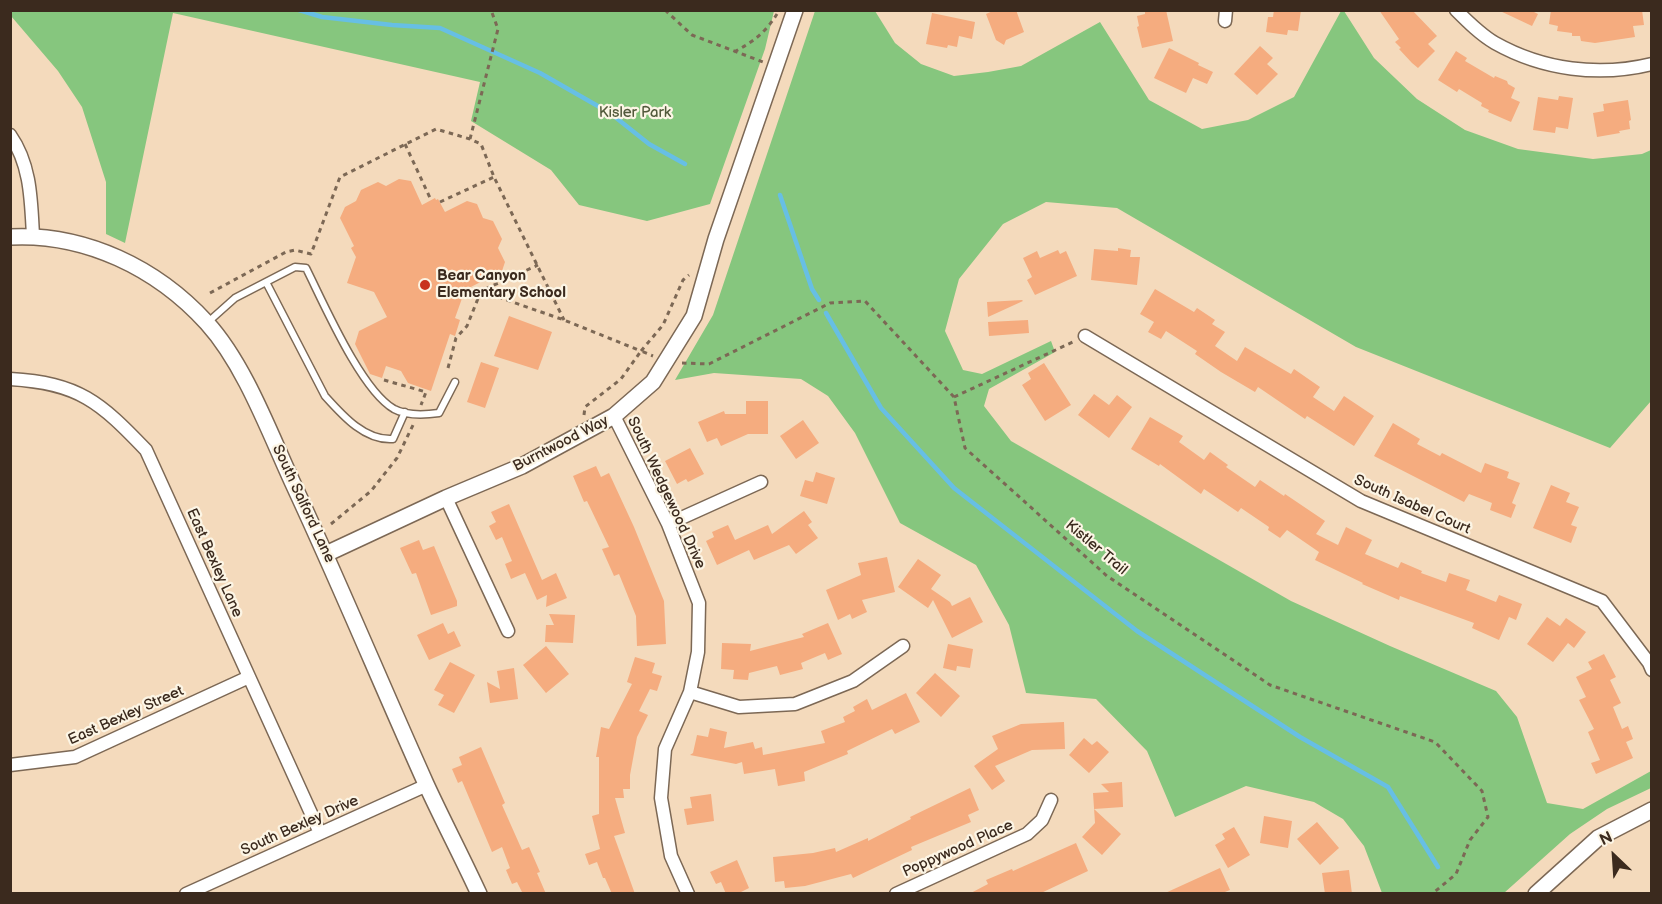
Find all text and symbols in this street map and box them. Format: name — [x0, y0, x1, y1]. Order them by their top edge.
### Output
park label: Kisler Park — [599, 104, 671, 122]
place label: Bear Canyon Elementary School — [437, 267, 566, 302]
marker: Bear Canyon Elementary School — [418, 278, 432, 292]
street label: Burntwood Way — [510, 412, 612, 476]
street label: South Wedgewood Drive — [623, 414, 709, 572]
street label: South Salford Lane — [268, 442, 338, 566]
street label: South Isabel Court — [1351, 471, 1473, 539]
street label: East Bexley Lane — [182, 506, 246, 620]
street label: Kistler Trail — [1061, 517, 1131, 579]
street label: East Bexley Street — [65, 682, 187, 750]
street label: South Bexley Drive — [238, 792, 362, 860]
street label: Poppywood Place — [900, 817, 1016, 881]
north arrow — [1584, 826, 1644, 886]
text: N — [1597, 828, 1616, 850]

